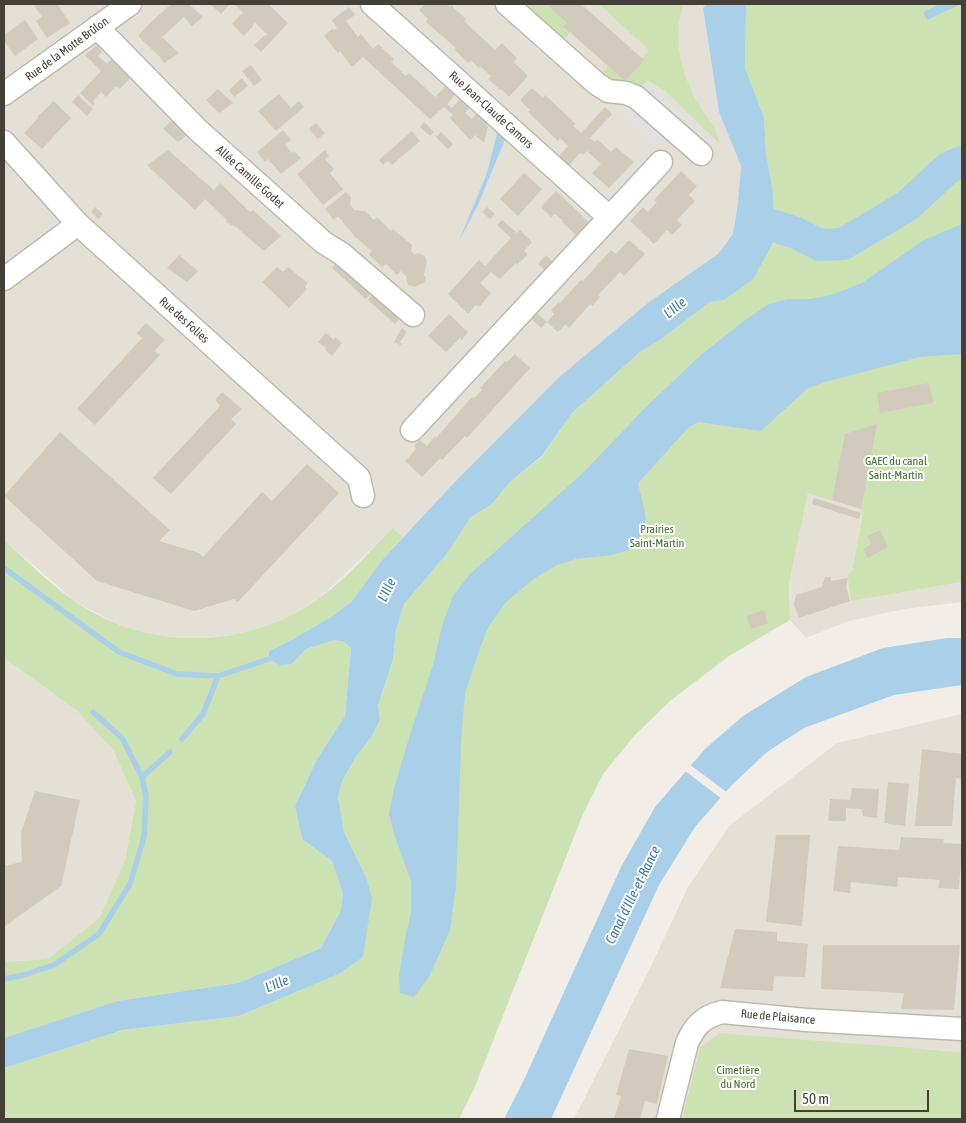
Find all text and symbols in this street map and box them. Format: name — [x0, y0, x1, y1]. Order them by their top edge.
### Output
street label: Rue de la Motte Brûlon — [23, 14, 111, 84]
street label: Rue Jean-Claude Camors — [446, 68, 536, 152]
street label: Allée Camille Godet — [213, 143, 287, 211]
street label: Rue des Folies — [156, 294, 212, 346]
water label: L'Ille — [660, 294, 690, 322]
park label: GAEC du canal Saint-Martin — [865, 454, 927, 482]
park label: Prairies Saint-Martin — [630, 522, 684, 550]
water label: L'Ille — [374, 575, 400, 605]
water label: Canal d'Ille-et-Rance — [602, 843, 664, 947]
water label: L'Ille — [263, 972, 291, 996]
street label: Rue de Plaisance — [740, 1007, 816, 1027]
park label: Cimetière du Nord — [717, 1063, 759, 1091]
scale bar — [796, 1080, 931, 1112]
text: 50 m — [802, 1090, 829, 1107]

